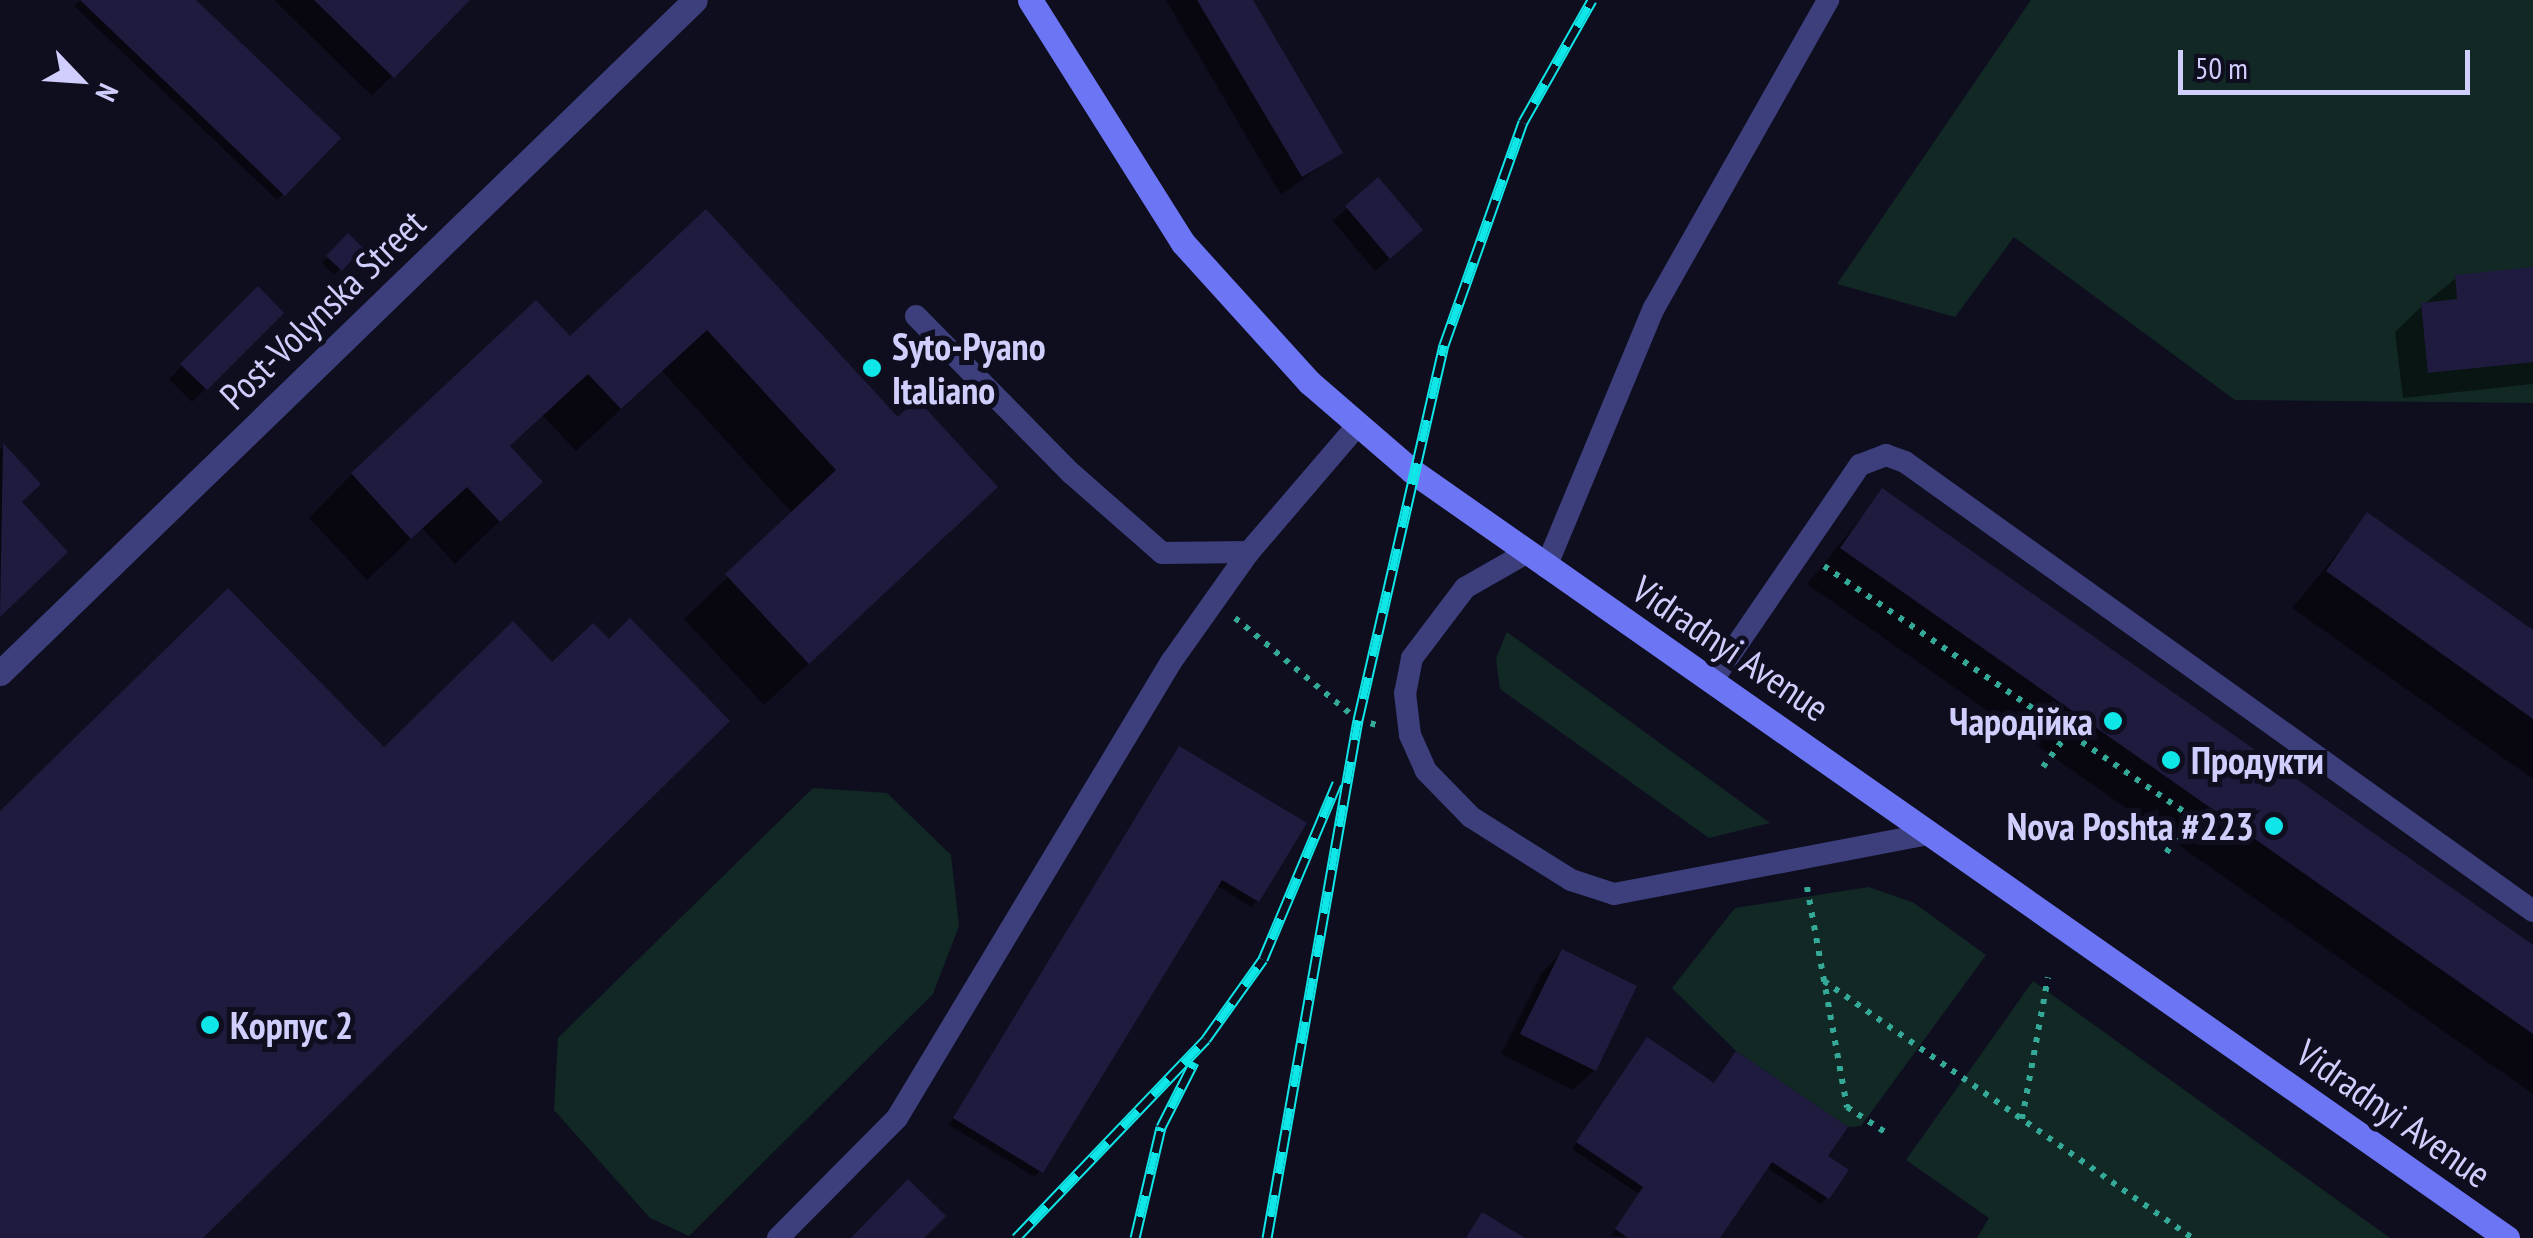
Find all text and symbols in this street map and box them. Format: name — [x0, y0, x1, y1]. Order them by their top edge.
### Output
north arrow — [30, 30, 130, 130]
scale bar — [2183, 30, 2476, 92]
text: 50 m — [2195, 48, 2248, 87]
text: N — [88, 78, 128, 108]
street label: Post-Volynska Street — [210, 200, 434, 418]
place label: Syto-Pyano Italiano — [892, 323, 1046, 412]
marker: Syto-Pyano Italiano — [861, 357, 883, 379]
street label: Vidradnyi Avenue — [1624, 565, 1838, 731]
place label: Чародійка — [1949, 698, 2093, 744]
marker: Чародійка — [2102, 710, 2124, 732]
place label: Продукти — [2191, 737, 2324, 783]
marker: Продукти — [2160, 749, 2182, 771]
place label: Nova Poshta #223 — [2007, 803, 2254, 849]
marker: Nova Poshta #223 — [2263, 815, 2285, 837]
place label: Корпус 2 — [230, 1002, 354, 1048]
marker: Корпус 2 — [199, 1014, 221, 1036]
street label: Vidradnyi Avenue — [2288, 1029, 2500, 1197]

